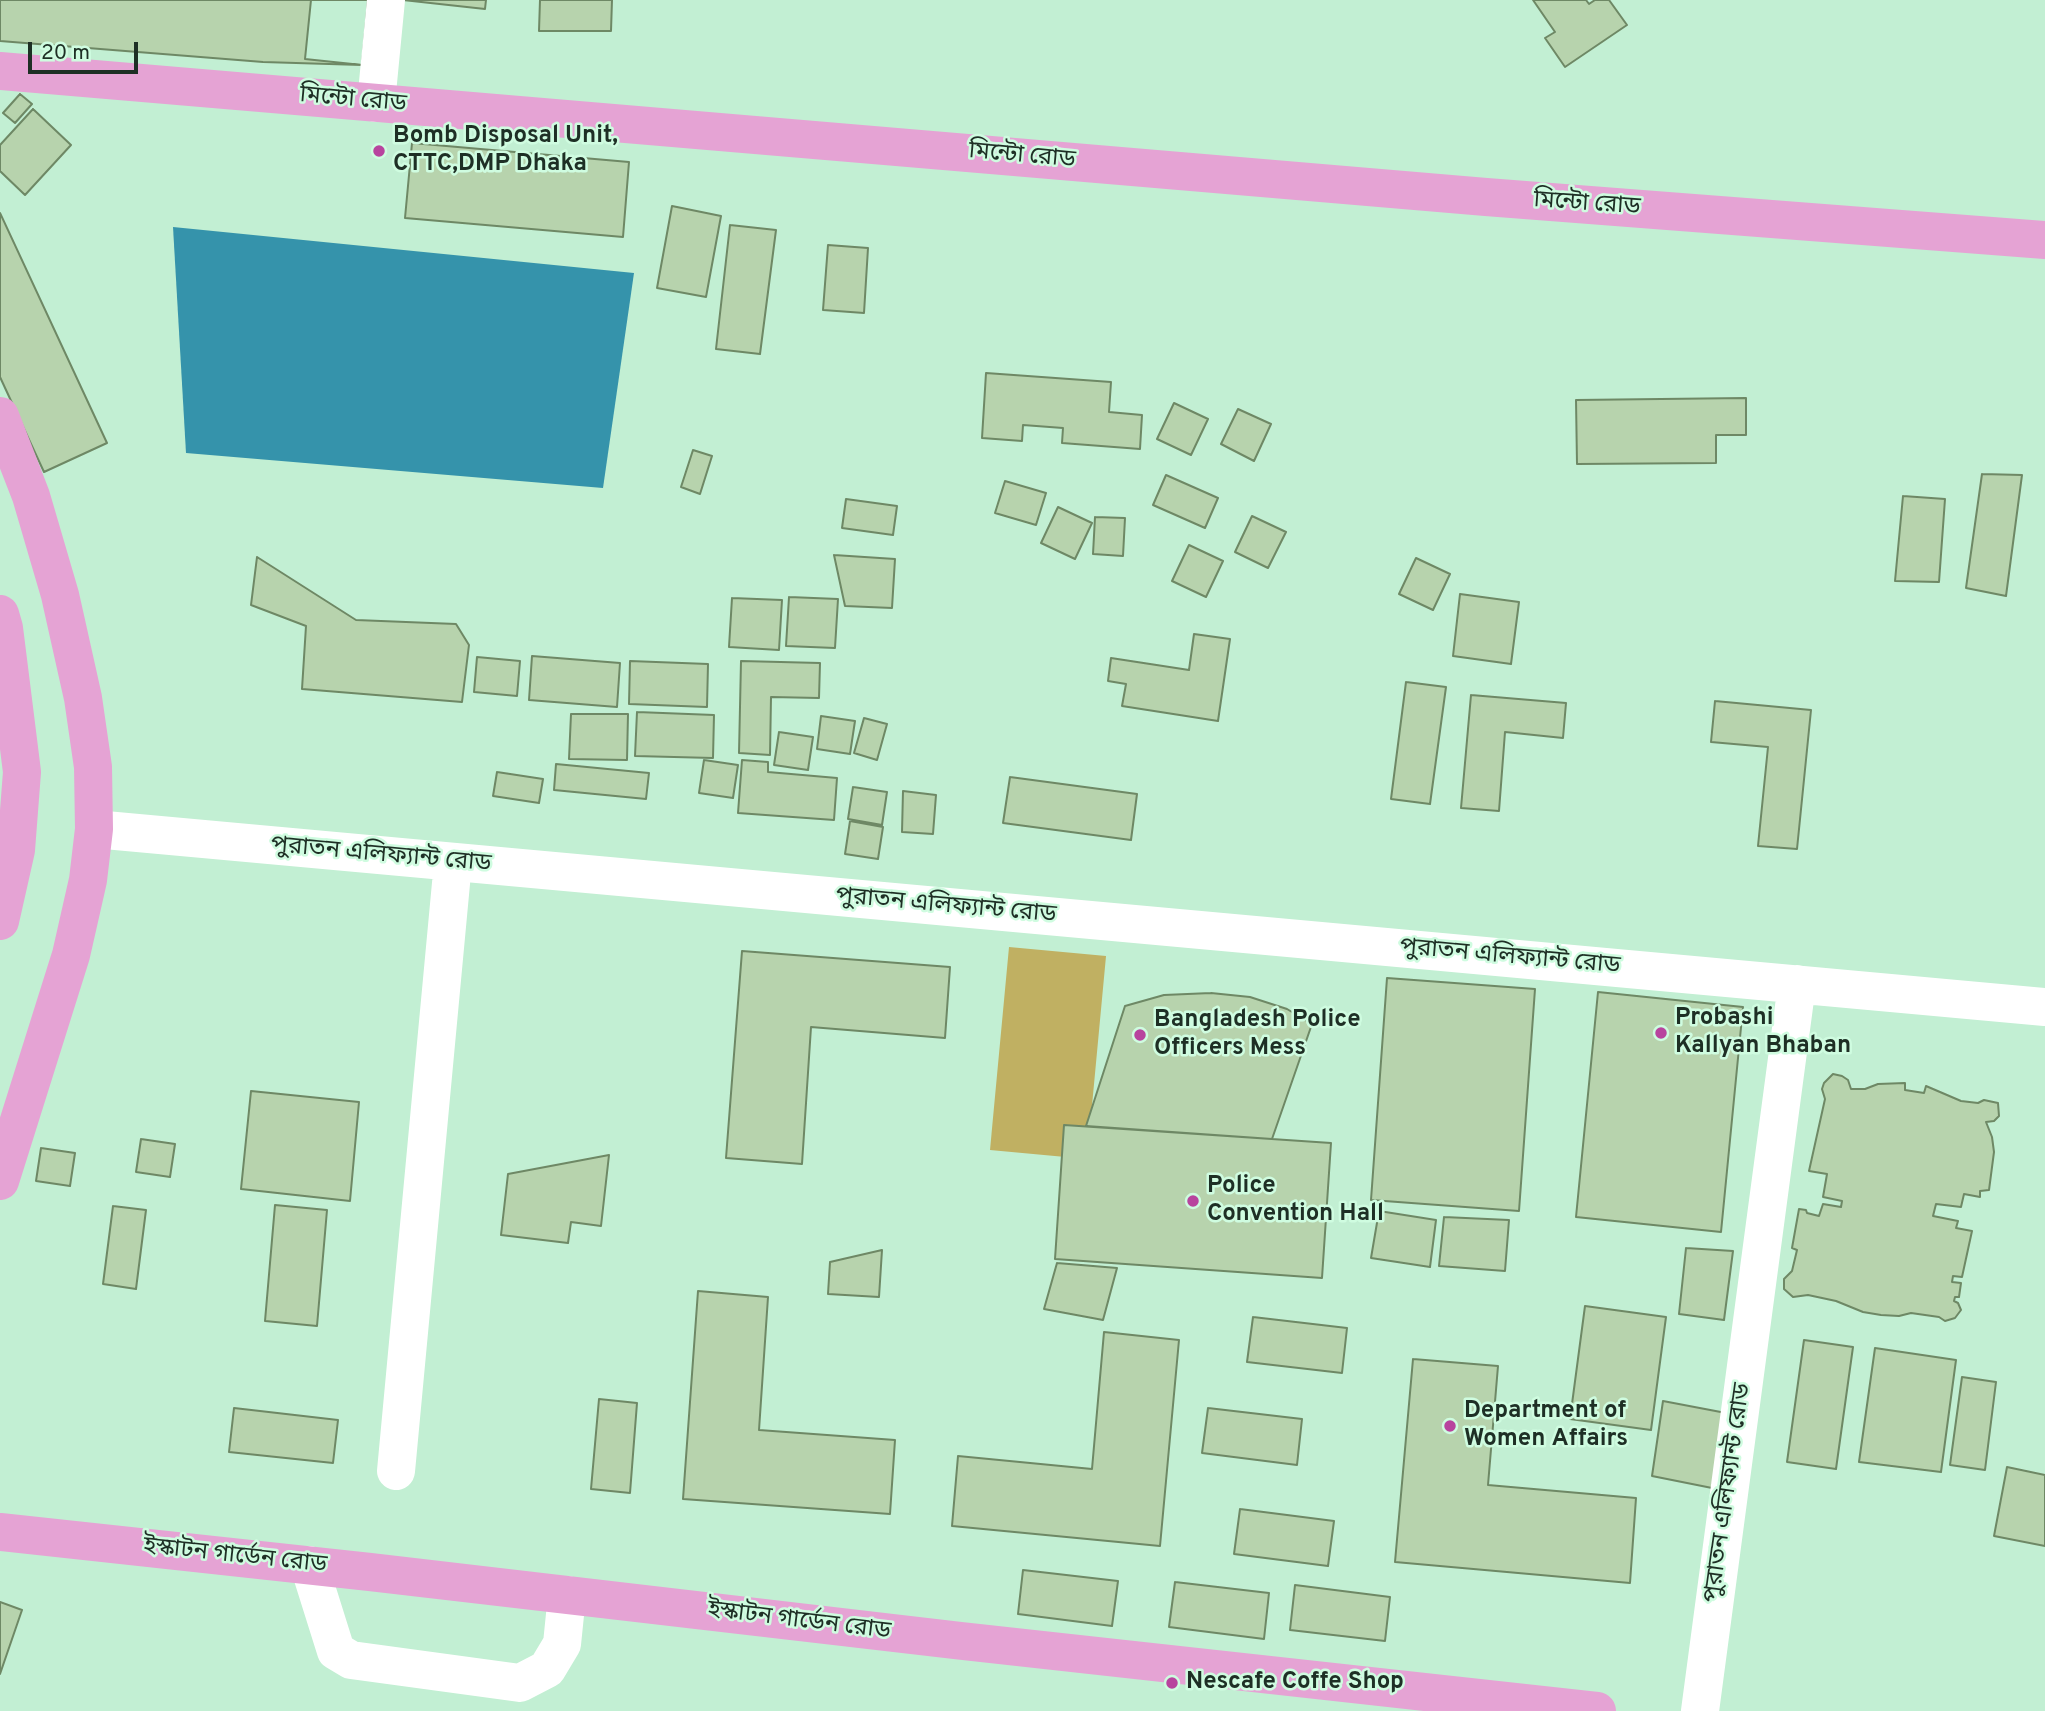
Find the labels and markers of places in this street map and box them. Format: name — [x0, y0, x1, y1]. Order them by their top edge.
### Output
place label: Bomb Disposal Unit, CTTC,DMP Dhaka — [393, 123, 618, 179]
marker: Bomb Disposal Unit, CTTC,DMP Dhaka — [371, 143, 387, 159]
place label: Probashi Kallyan Bhaban — [1675, 1005, 1851, 1061]
place label: Bangladesh Police Officers Mess — [1154, 1007, 1361, 1063]
marker: Probashi Kallyan Bhaban — [1653, 1025, 1669, 1041]
marker: Bangladesh Police Officers Mess — [1132, 1027, 1148, 1043]
place label: Police Convention Hall — [1207, 1173, 1384, 1229]
marker: Police Convention Hall — [1185, 1193, 1201, 1209]
place label: Department of Women Affairs — [1464, 1398, 1628, 1454]
marker: Department of Women Affairs — [1442, 1418, 1458, 1434]
place label: Nescafe Coffe Shop — [1186, 1669, 1404, 1697]
marker: Nescafe Coffe Shop — [1164, 1675, 1180, 1691]

